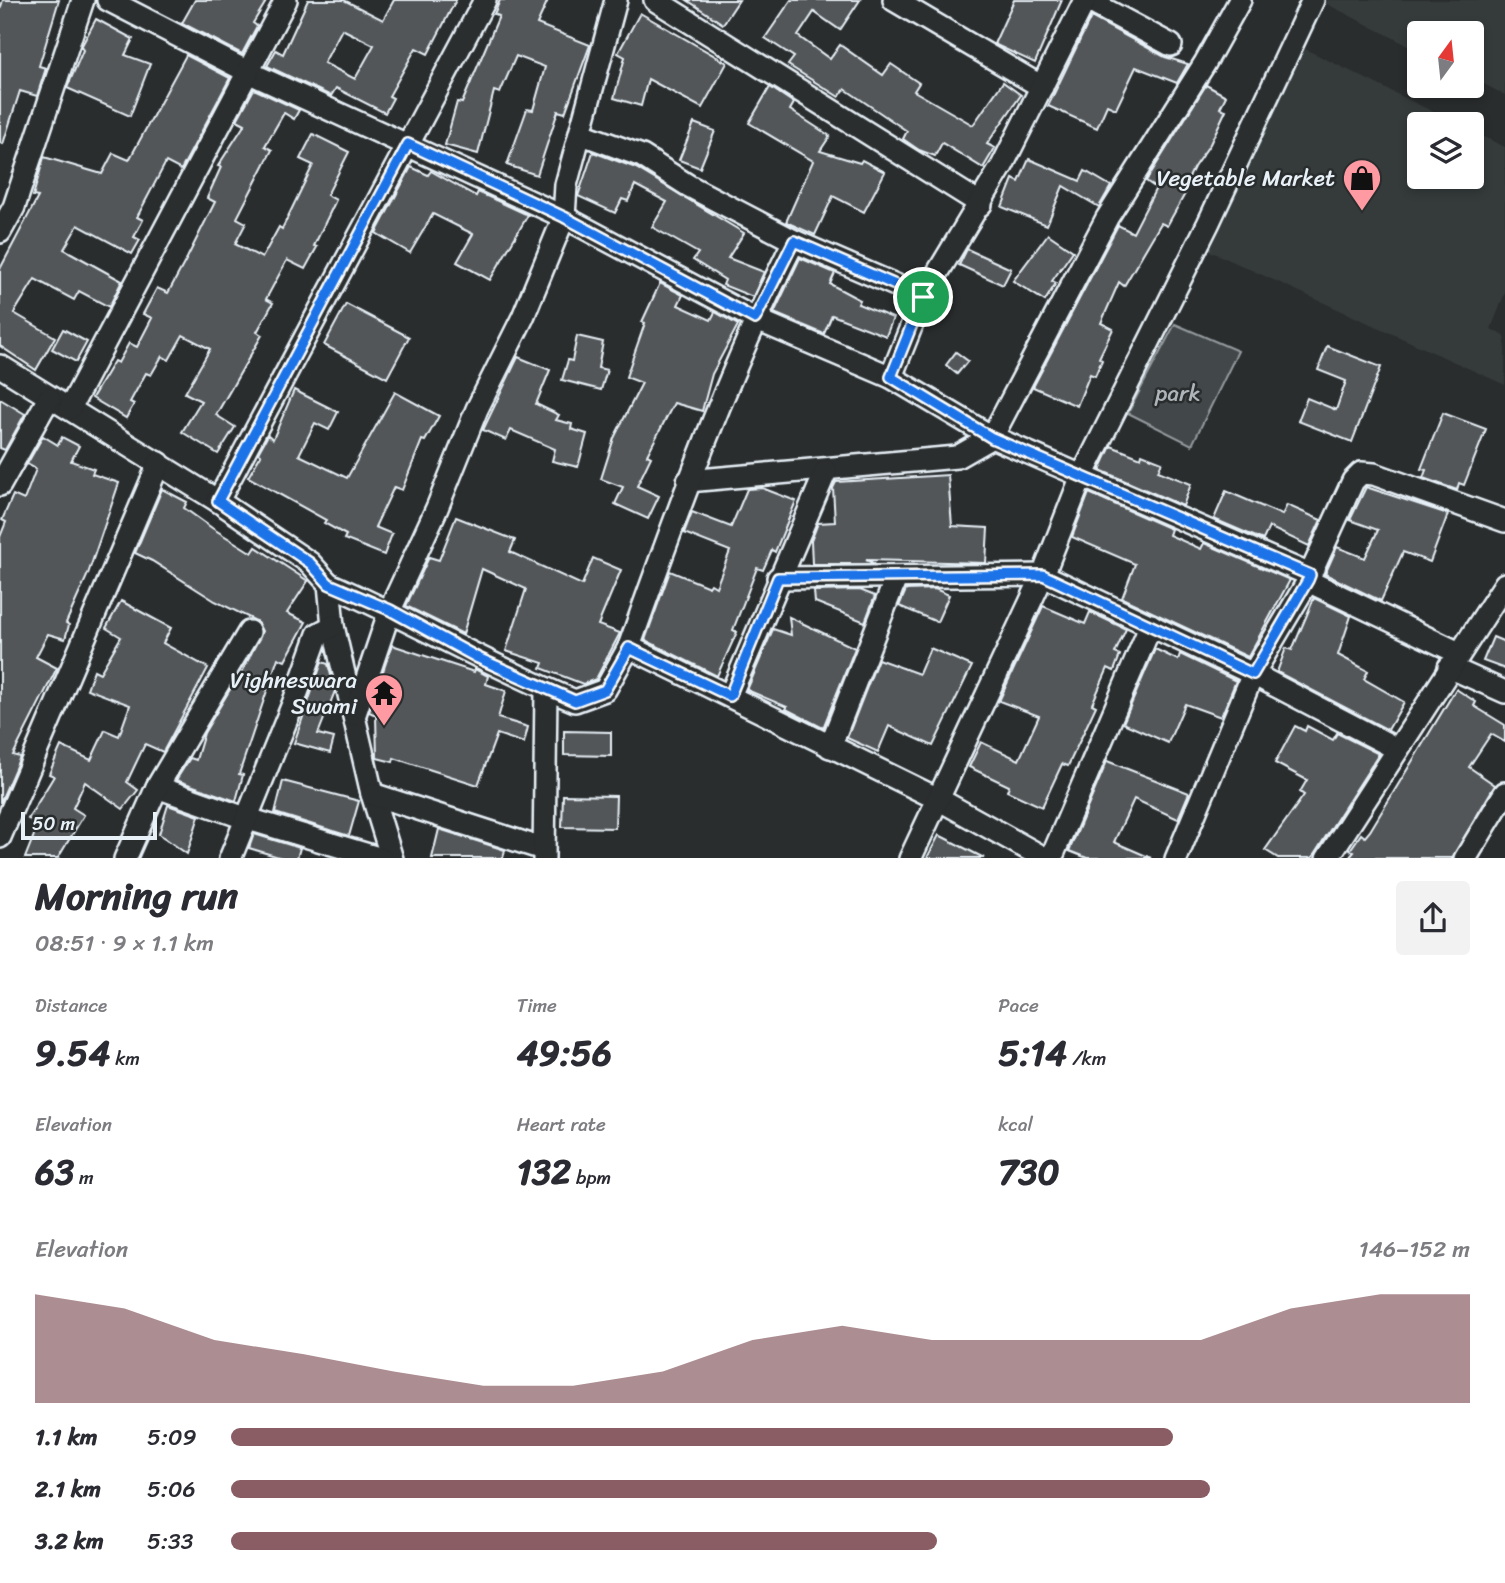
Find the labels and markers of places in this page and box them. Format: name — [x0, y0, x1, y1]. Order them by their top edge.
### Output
shop icon: Vegetable Market — [1341, 157, 1383, 212]
place label: Vegetable Market — [1157, 158, 1335, 199]
pin — [893, 267, 953, 327]
place label: Vighneswara Swami — [230, 660, 358, 727]
temple icon: Vighneswara Swami — [363, 672, 405, 727]

